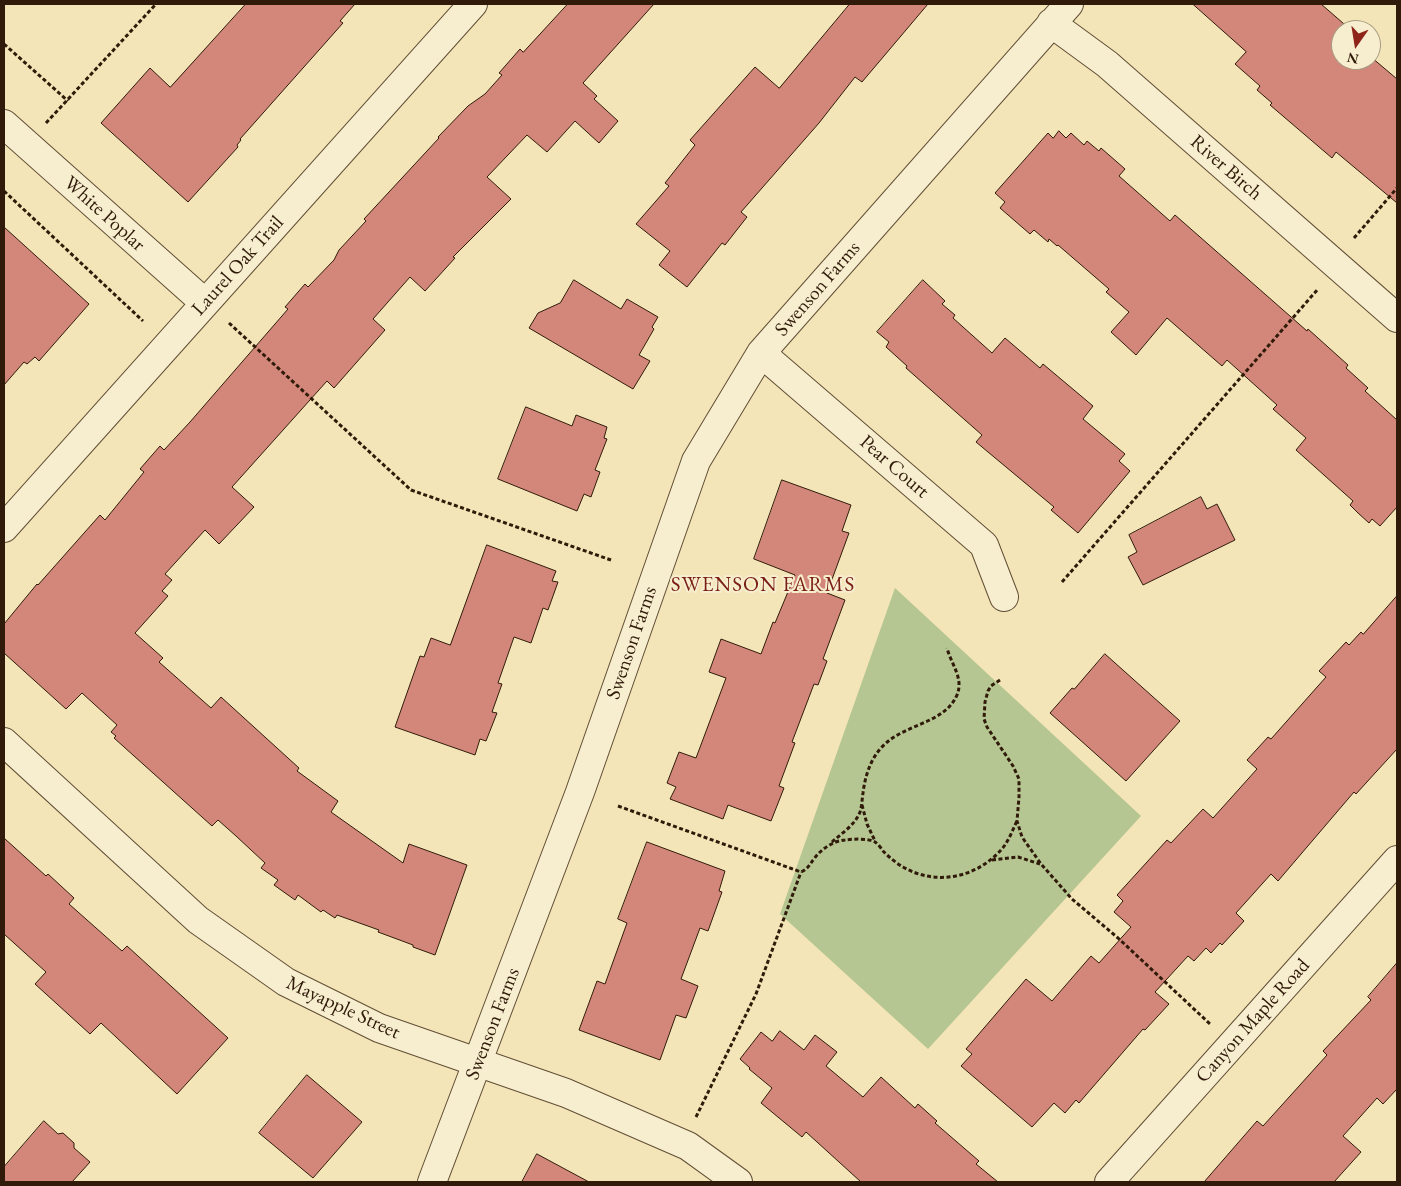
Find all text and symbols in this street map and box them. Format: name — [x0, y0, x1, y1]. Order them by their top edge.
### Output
north arrow — [1331, 20, 1381, 70]
text: N — [1345, 49, 1360, 69]
street label: River Birch — [1185, 130, 1267, 206]
street label: White Poplar — [58, 171, 150, 257]
street label: Laurel Oak Trail — [187, 211, 289, 321]
street label: Swenson Farms — [770, 237, 866, 341]
street label: Pear Court — [854, 430, 934, 504]
district label: SWENSON FARMS — [669, 572, 857, 598]
street label: Swenson Farms — [601, 583, 663, 703]
street label: Canyon Maple Road — [1191, 954, 1315, 1088]
street label: Swenson Farms — [461, 965, 525, 1083]
street label: Mayapple Street — [282, 971, 404, 1045]

